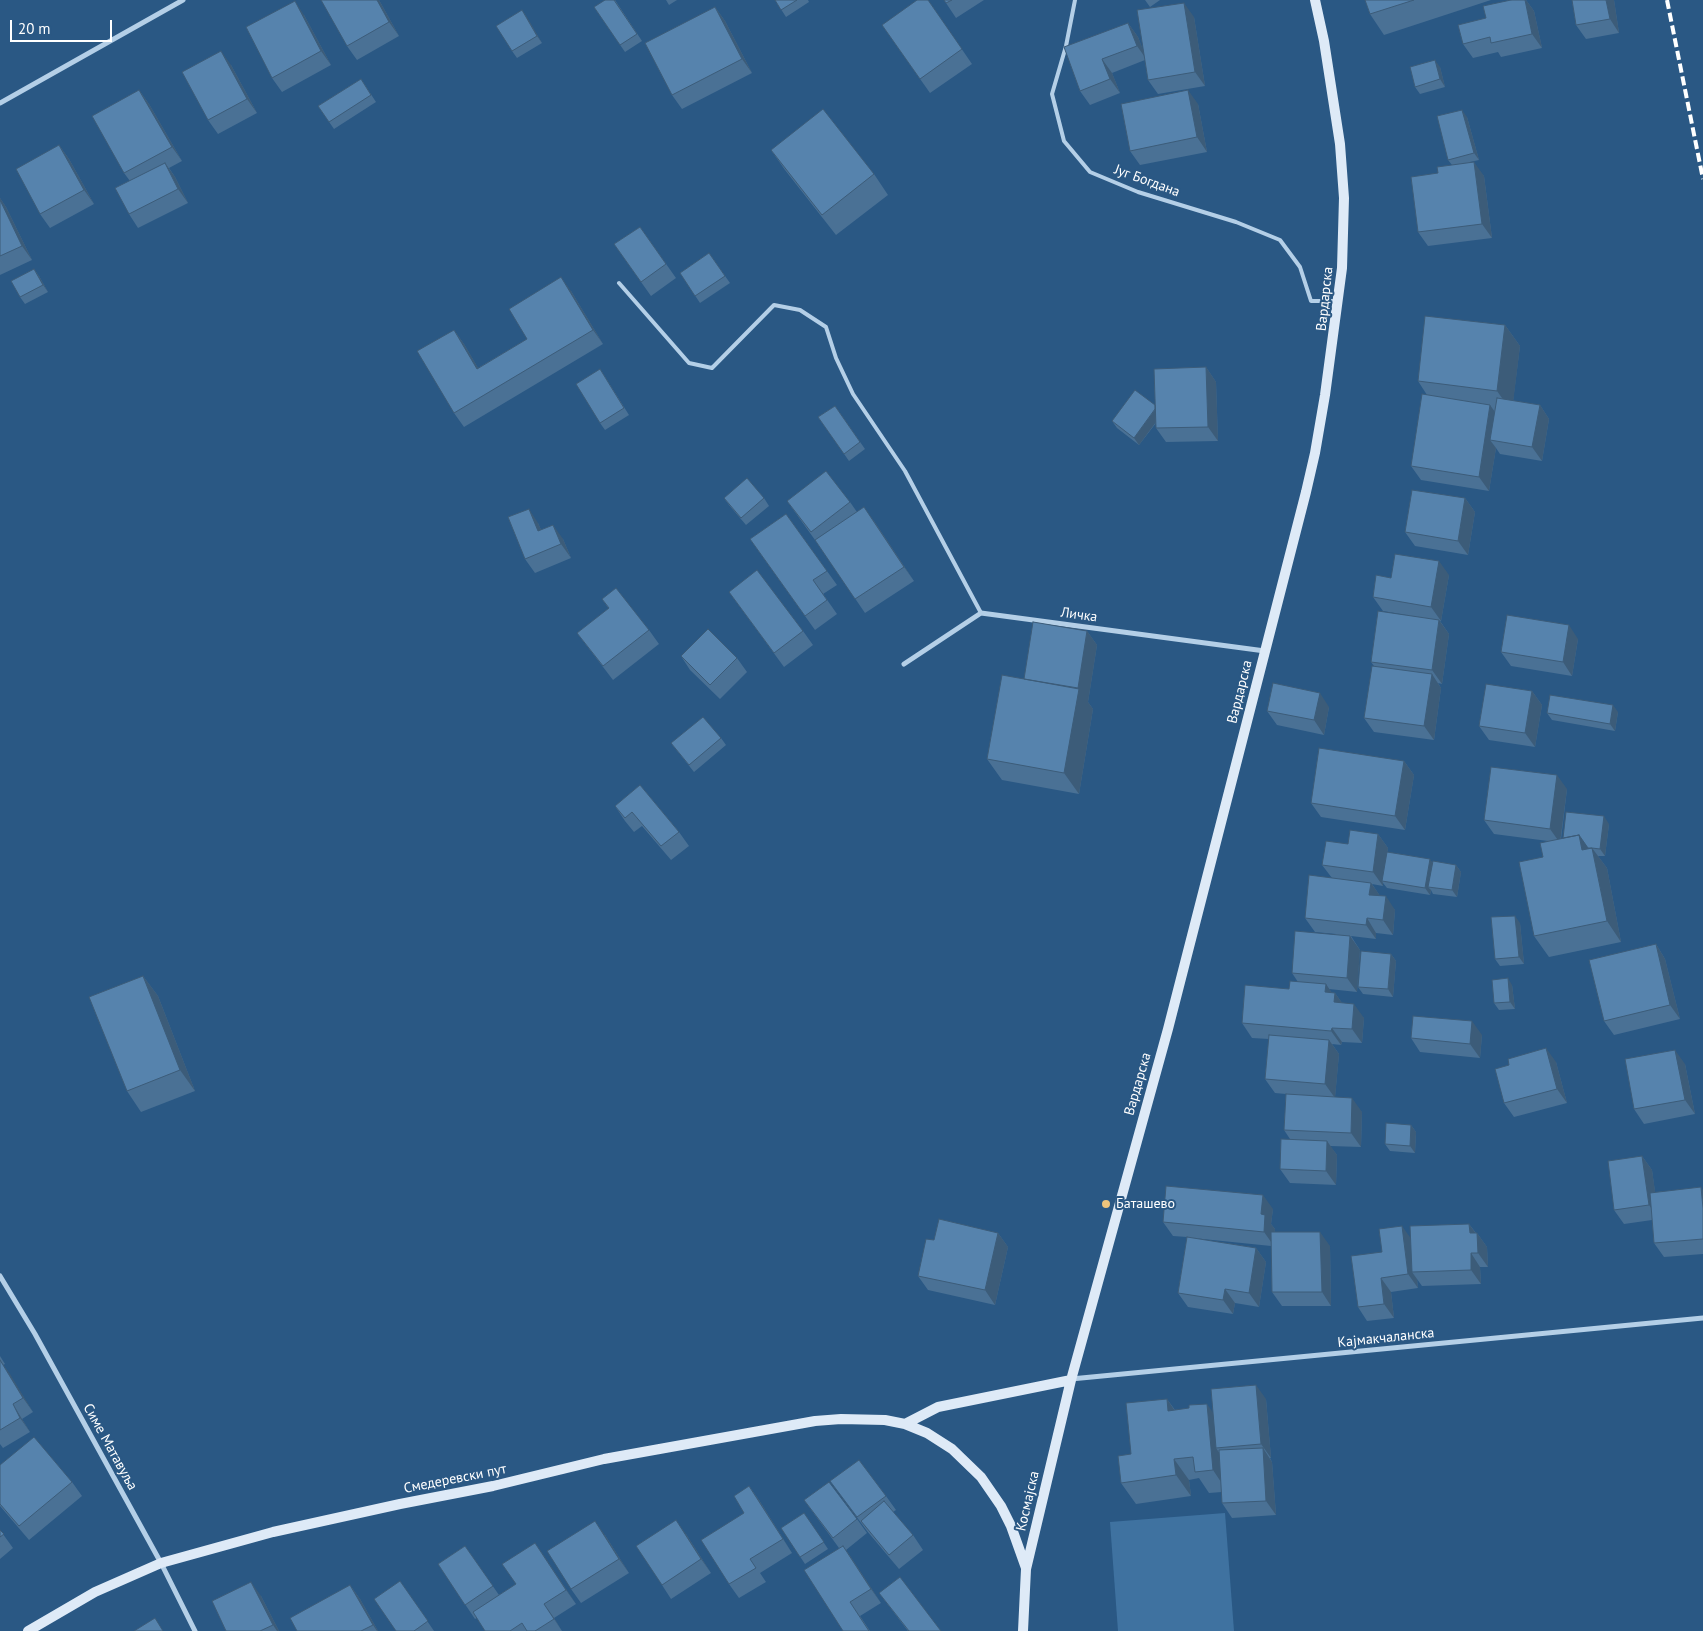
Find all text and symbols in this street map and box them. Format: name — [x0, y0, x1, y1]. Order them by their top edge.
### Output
scale bar — [12, 10, 115, 42]
text: 20 m — [18, 19, 51, 38]
street label: Југ Богдана — [1112, 161, 1182, 201]
street label: Вардарска — [1313, 266, 1337, 332]
street label: Личка — [1060, 604, 1098, 626]
street label: Вардарска — [1224, 659, 1256, 725]
street label: Вардарска — [1121, 1051, 1155, 1117]
place label: Баташево — [1116, 1196, 1175, 1212]
marker: Баташево — [1100, 1198, 1112, 1210]
street label: Кајмакчаланска — [1337, 1325, 1435, 1351]
street label: Симе Матавуља — [79, 1401, 141, 1493]
street label: Смедеревски пут — [402, 1461, 508, 1497]
street label: Космајска — [1013, 1469, 1043, 1533]

